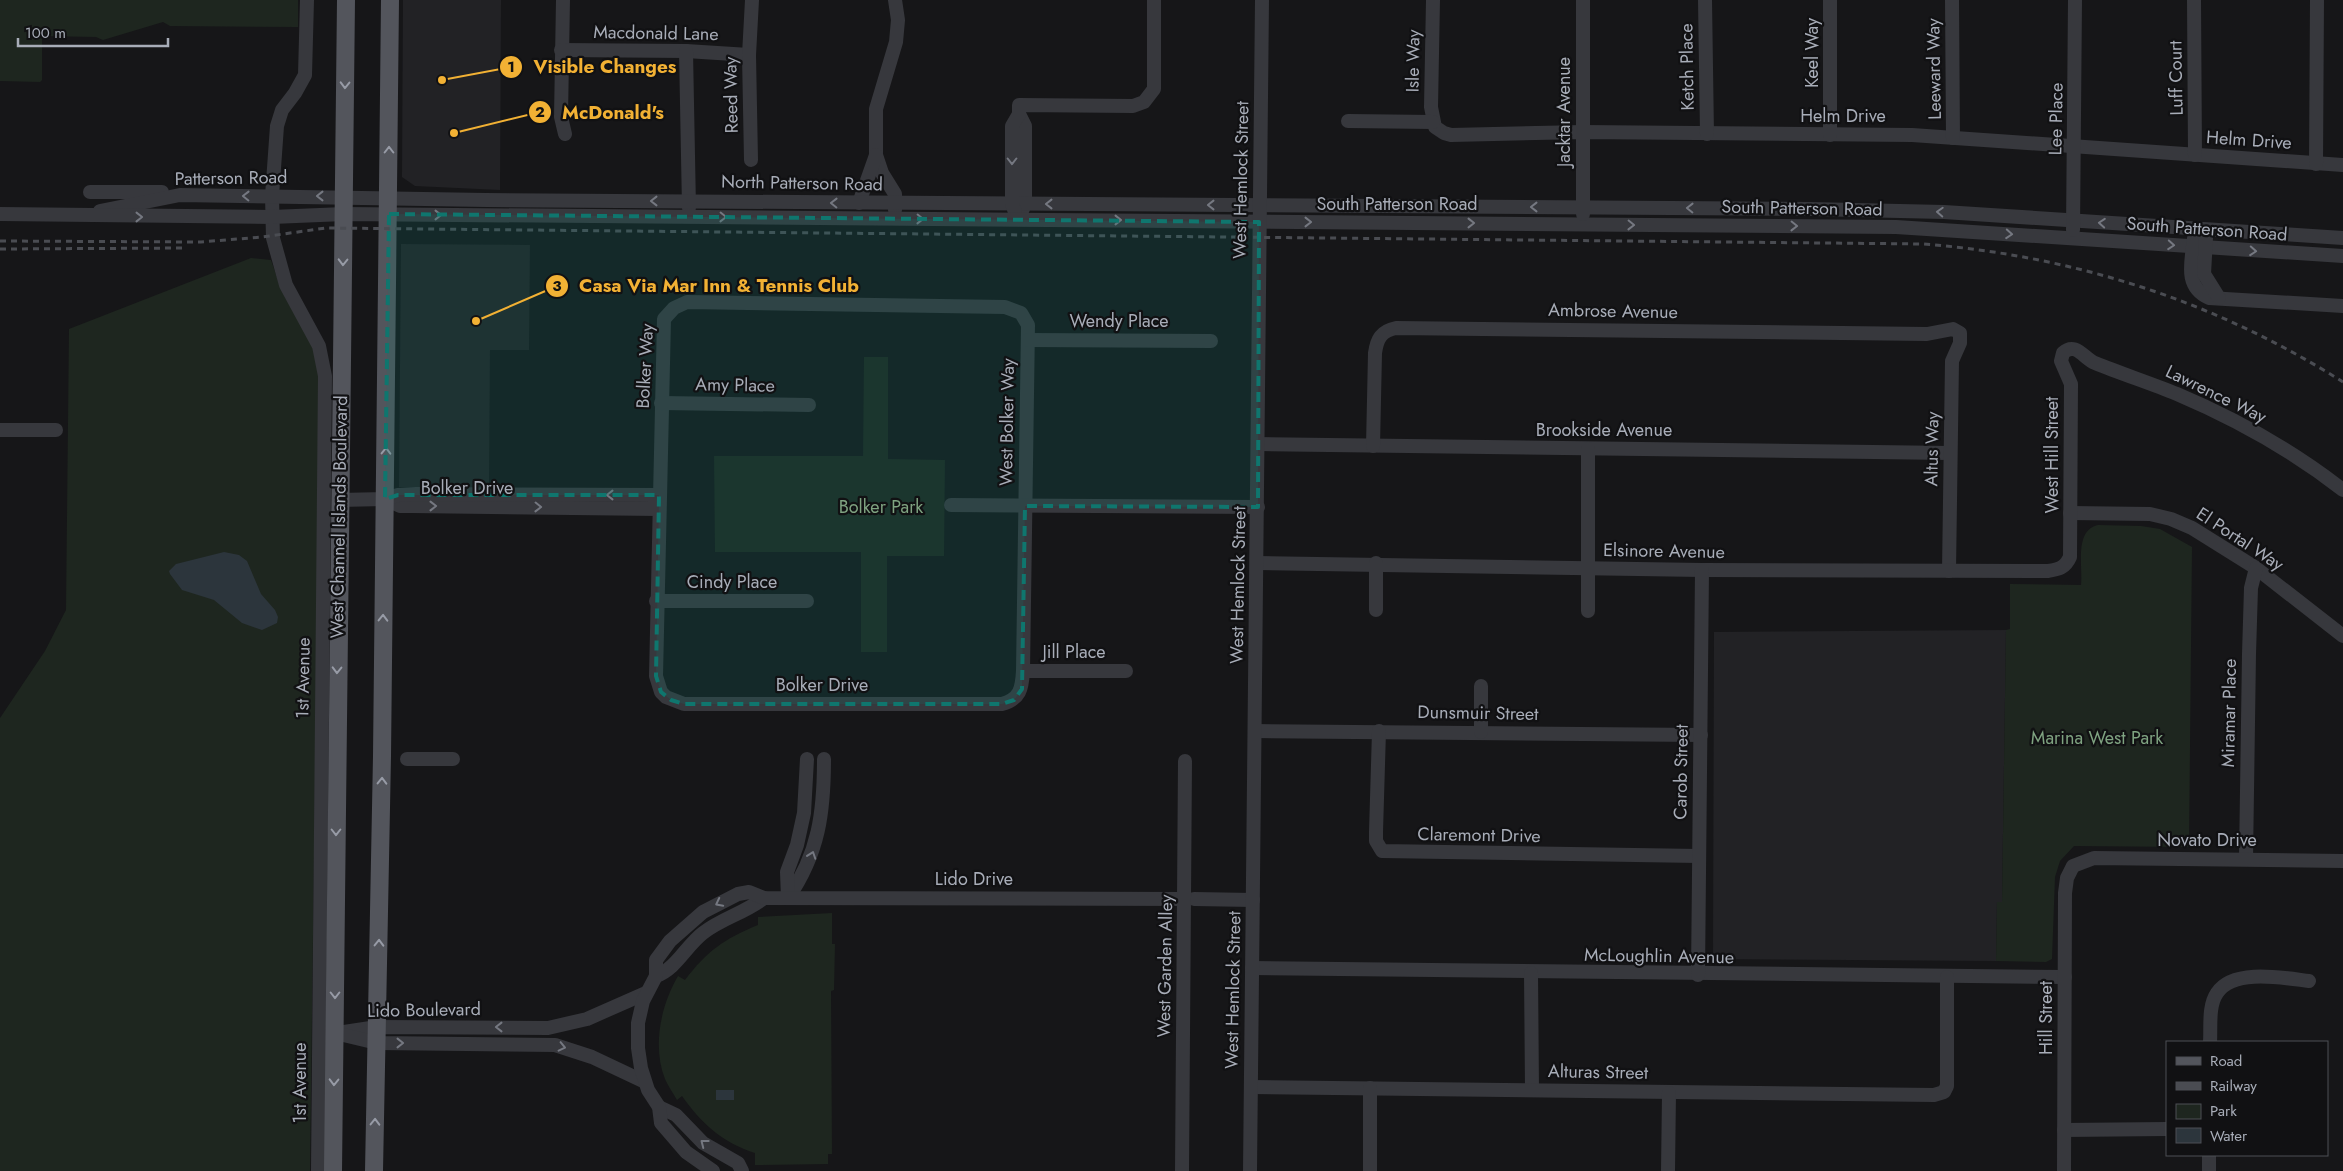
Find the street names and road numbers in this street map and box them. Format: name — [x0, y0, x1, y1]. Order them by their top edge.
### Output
street label: Keel Way — [1799, 18, 1825, 88]
street label: Leeward Way — [1920, 18, 1948, 120]
street label: Macdonald Lane — [593, 19, 719, 47]
street label: Ketch Place — [1673, 23, 1701, 111]
street label: Isle Way — [1399, 29, 1427, 93]
street label: Luff Court — [2162, 40, 2190, 116]
street label: Reed Way — [717, 56, 745, 134]
street label: Jacktar Avenue — [1551, 57, 1577, 169]
street label: Lee Place — [2042, 82, 2070, 156]
street label: West Hemlock Street — [1227, 100, 1255, 259]
street label: Helm Drive — [1800, 103, 1886, 129]
street label: Helm Drive — [2205, 124, 2293, 156]
street label: Patterson Road — [174, 164, 288, 192]
street label: North Patterson Road — [721, 169, 883, 197]
street label: South Patterson Road — [1316, 191, 1478, 217]
street label: South Patterson Road — [1721, 194, 1883, 222]
street label: South Patterson Road — [2126, 210, 2288, 248]
street label: Ambrose Avenue — [1548, 297, 1678, 325]
street label: Wendy Place — [1069, 308, 1169, 334]
street label: Bolker Way — [630, 323, 660, 409]
street label: West Bolker Way — [993, 358, 1021, 486]
street label: Lawrence Way — [2161, 358, 2271, 430]
street label: Amy Place — [695, 371, 775, 399]
street label: West Channel Islands Boulevard — [324, 395, 354, 639]
street label: West Hill Street — [2039, 396, 2065, 513]
street label: Altus Way — [1918, 411, 1946, 487]
street label: Brookside Avenue — [1536, 417, 1672, 443]
street label: Bolker Drive — [421, 475, 513, 501]
street label: El Portal Way — [2191, 501, 2289, 577]
street label: West Hemlock Street — [1224, 505, 1252, 664]
street label: Elsinore Avenue — [1603, 537, 1725, 565]
street label: Cindy Place — [687, 569, 777, 595]
street label: 1st Avenue — [289, 637, 317, 719]
street label: Jill Place — [1040, 639, 1106, 665]
street label: Miramar Place — [2215, 658, 2243, 768]
street label: Bolker Drive — [776, 672, 868, 698]
street label: Dunsmuir Street — [1417, 699, 1539, 727]
street label: Carob Street — [1667, 723, 1695, 820]
street label: Claremont Drive — [1417, 821, 1541, 849]
street label: Novato Drive — [2157, 827, 2257, 853]
street label: Lido Drive — [935, 866, 1013, 892]
street label: West Garden Alley — [1151, 894, 1179, 1038]
street label: West Hemlock Street — [1219, 910, 1247, 1069]
street label: McLoughlin Avenue — [1584, 942, 1734, 970]
street label: Hill Street — [2033, 980, 2059, 1055]
street label: Lido Boulevard — [367, 996, 481, 1024]
street label: 1st Avenue — [287, 1042, 313, 1124]
street label: Alturas Street — [1548, 1058, 1649, 1086]

